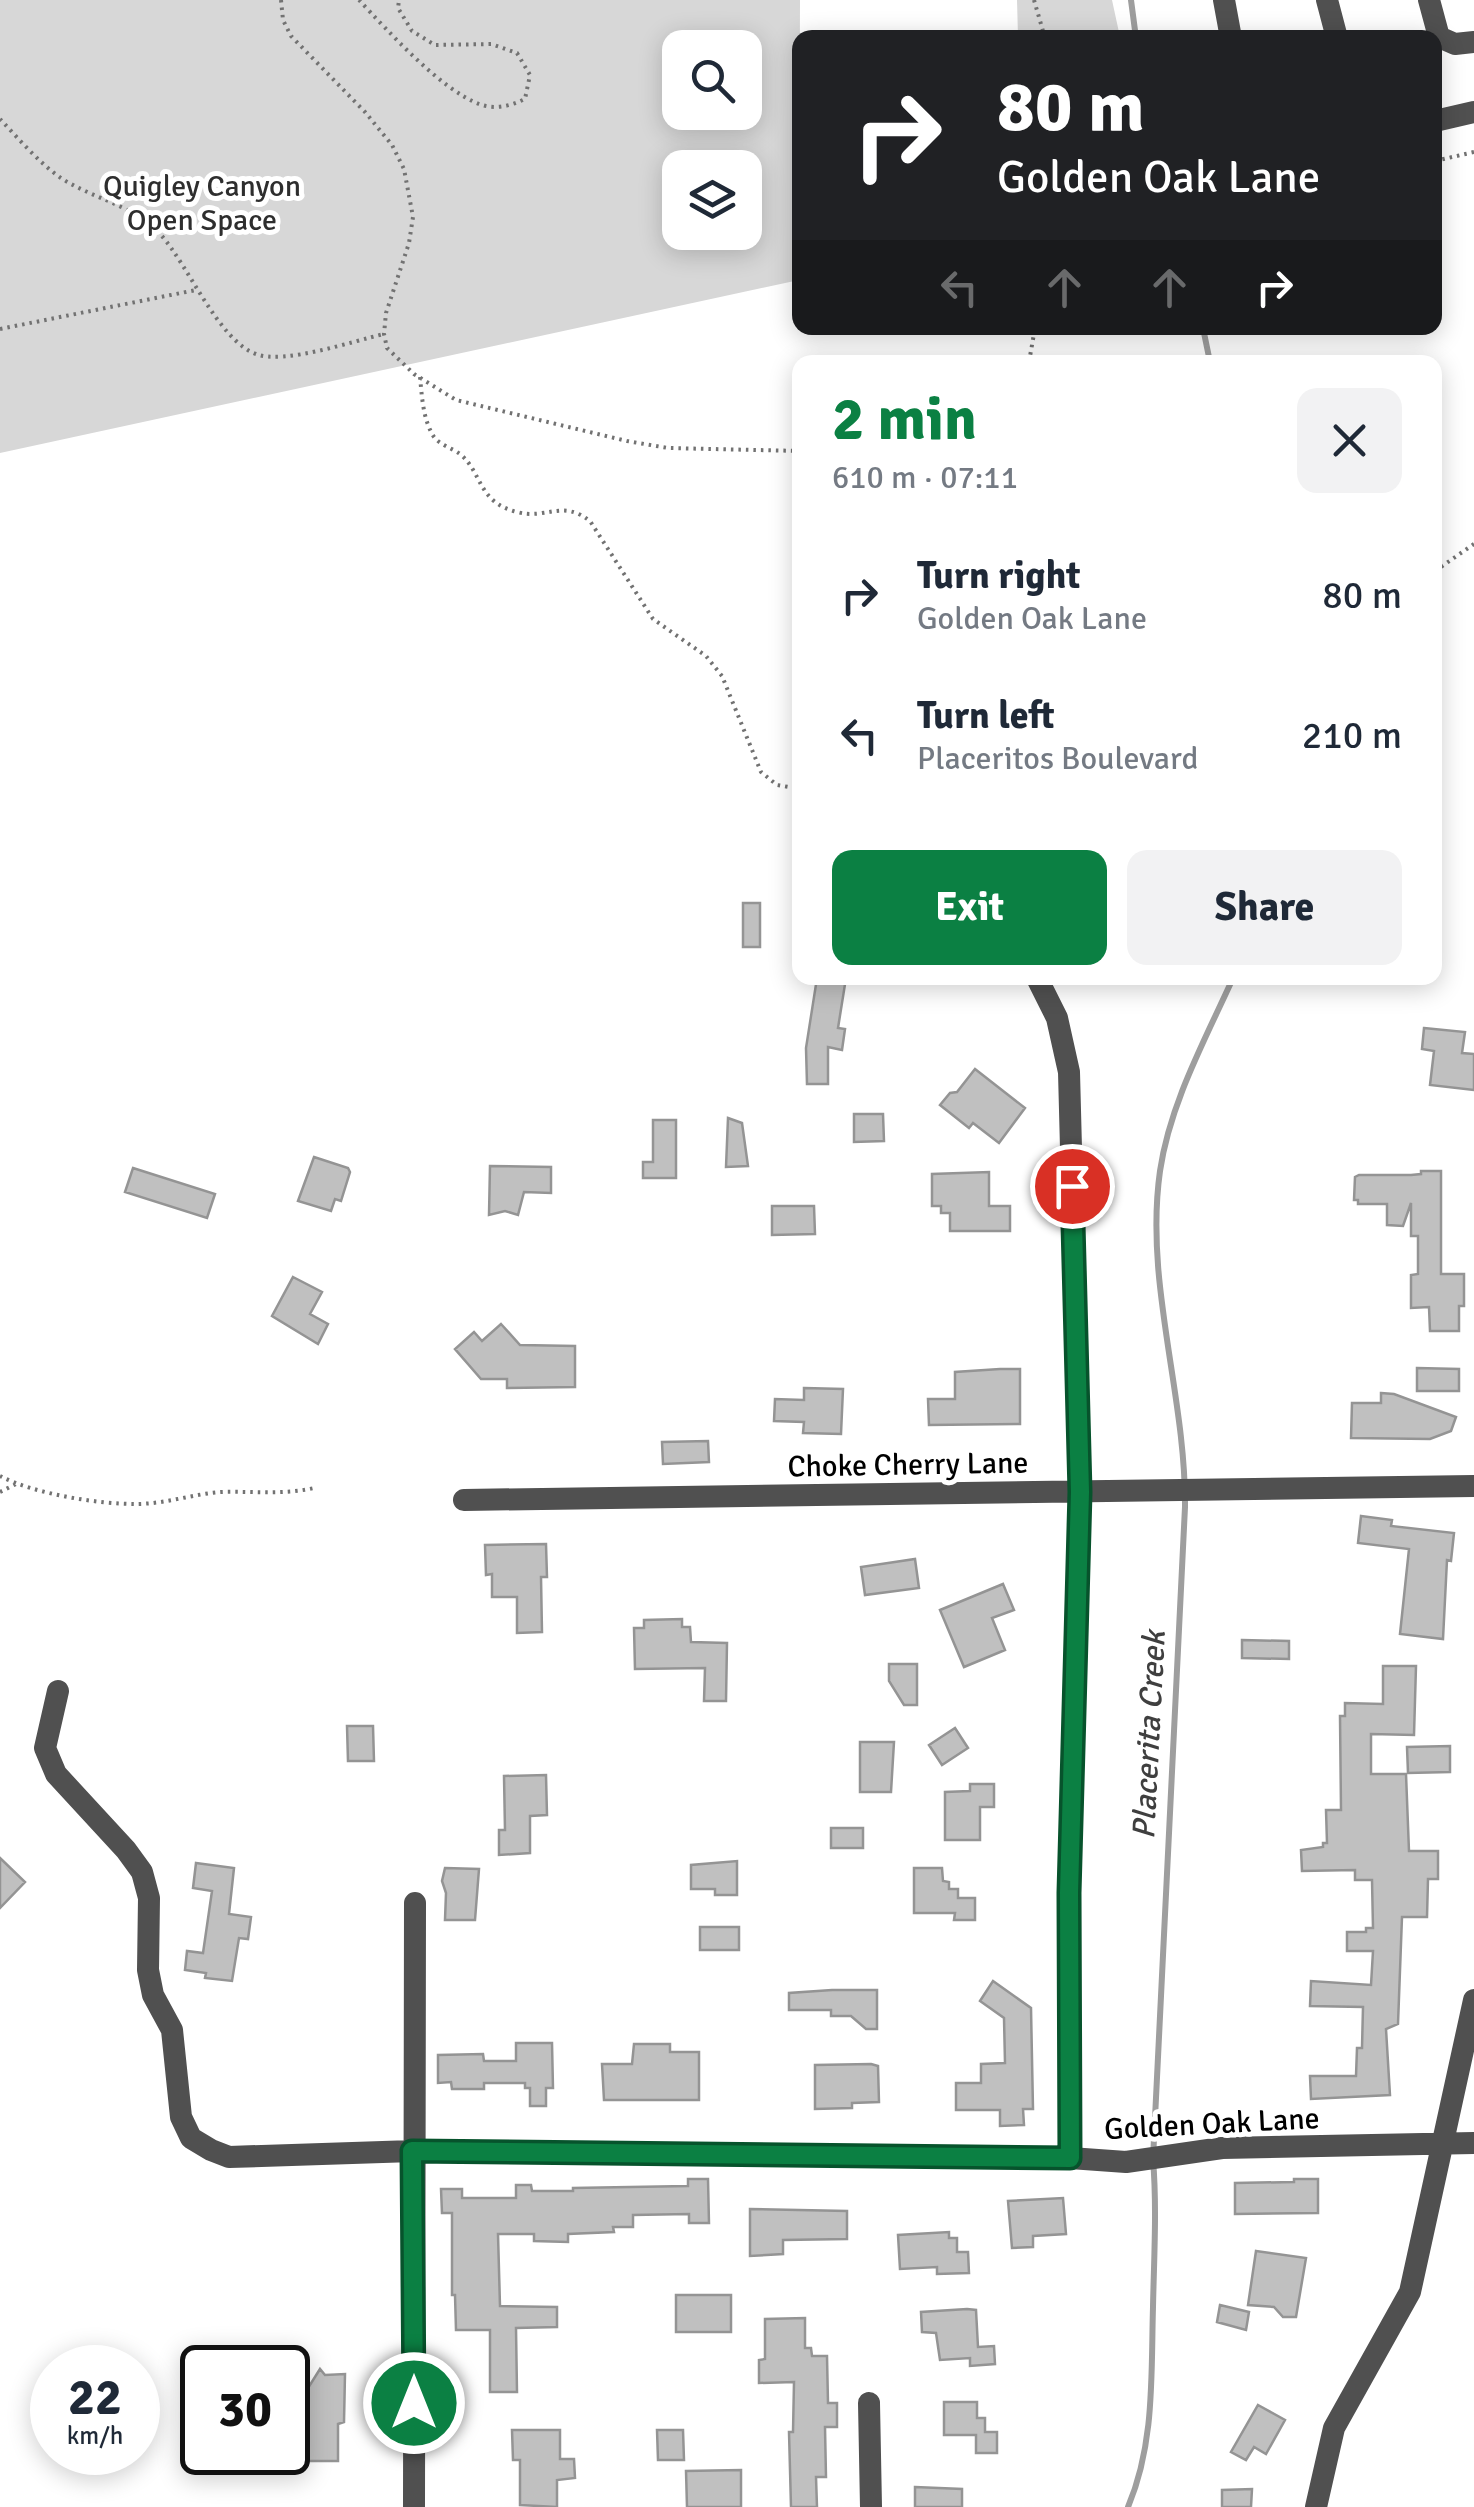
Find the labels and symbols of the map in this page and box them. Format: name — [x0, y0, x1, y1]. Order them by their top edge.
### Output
park label: Quigley Canyon Open Space — [103, 168, 301, 239]
pin — [1030, 1144, 1115, 1229]
street label: Choke Cherry Lane — [787, 1444, 1029, 1486]
water label: Placerita Creek — [1124, 1627, 1174, 1840]
street label: Golden Oak Lane — [1103, 2100, 1321, 2148]
speed limit sign: 30 — [180, 2345, 310, 2475]
position arrow — [362, 2351, 466, 2455]

